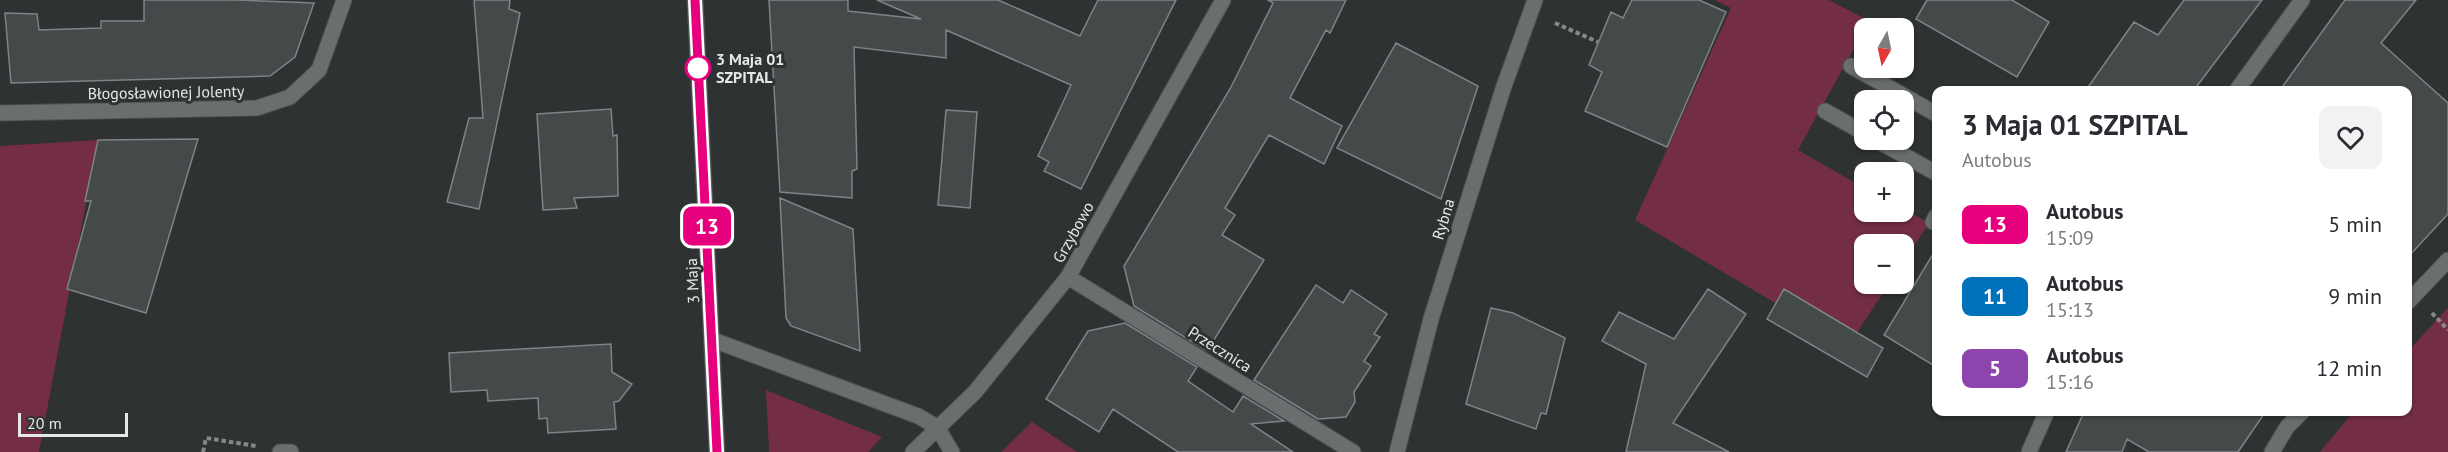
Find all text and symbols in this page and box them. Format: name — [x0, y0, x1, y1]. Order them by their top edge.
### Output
north arrow — [1854, 18, 1914, 78]
map controls — [1854, 18, 1914, 294]
place label: 3 Maja 01 SZPITAL — [716, 49, 784, 87]
marker: 3 Maja 01 SZPITAL — [685, 55, 711, 81]
street label: Błogosławionej Jolenty — [87, 81, 245, 103]
button: locate — [1854, 90, 1914, 150]
text: 3 Maja 01 SZPITAL — [1962, 106, 2188, 143]
button: heart — [2319, 106, 2382, 169]
text: Autobus — [1962, 147, 2032, 173]
button: + — [1854, 162, 1914, 222]
street label: Rybna — [1427, 196, 1459, 242]
text: Autobus — [2046, 197, 2123, 225]
street label: Grzybowo — [1048, 198, 1098, 266]
line badge: 13 — [680, 206, 734, 246]
text: 5 min — [2328, 210, 2382, 238]
text: 13 — [1983, 211, 2007, 238]
text: 13 — [695, 213, 719, 240]
text: 15:09 — [2046, 225, 2094, 251]
button: − — [1854, 234, 1914, 294]
street label: 3 Maja — [681, 258, 703, 304]
text: Autobus — [2046, 269, 2123, 297]
text: 9 min — [2328, 282, 2382, 310]
text: 11 — [1983, 283, 2007, 310]
text: 15:13 — [2046, 297, 2094, 323]
street label: Przecznica — [1185, 322, 1255, 376]
text: Autobus — [2046, 341, 2123, 369]
text: 12 min — [2316, 354, 2382, 382]
text: 5 — [1989, 355, 2001, 382]
text: 15:16 — [2046, 369, 2094, 395]
scale bar — [18, 410, 128, 438]
text: 20 m — [27, 413, 62, 433]

